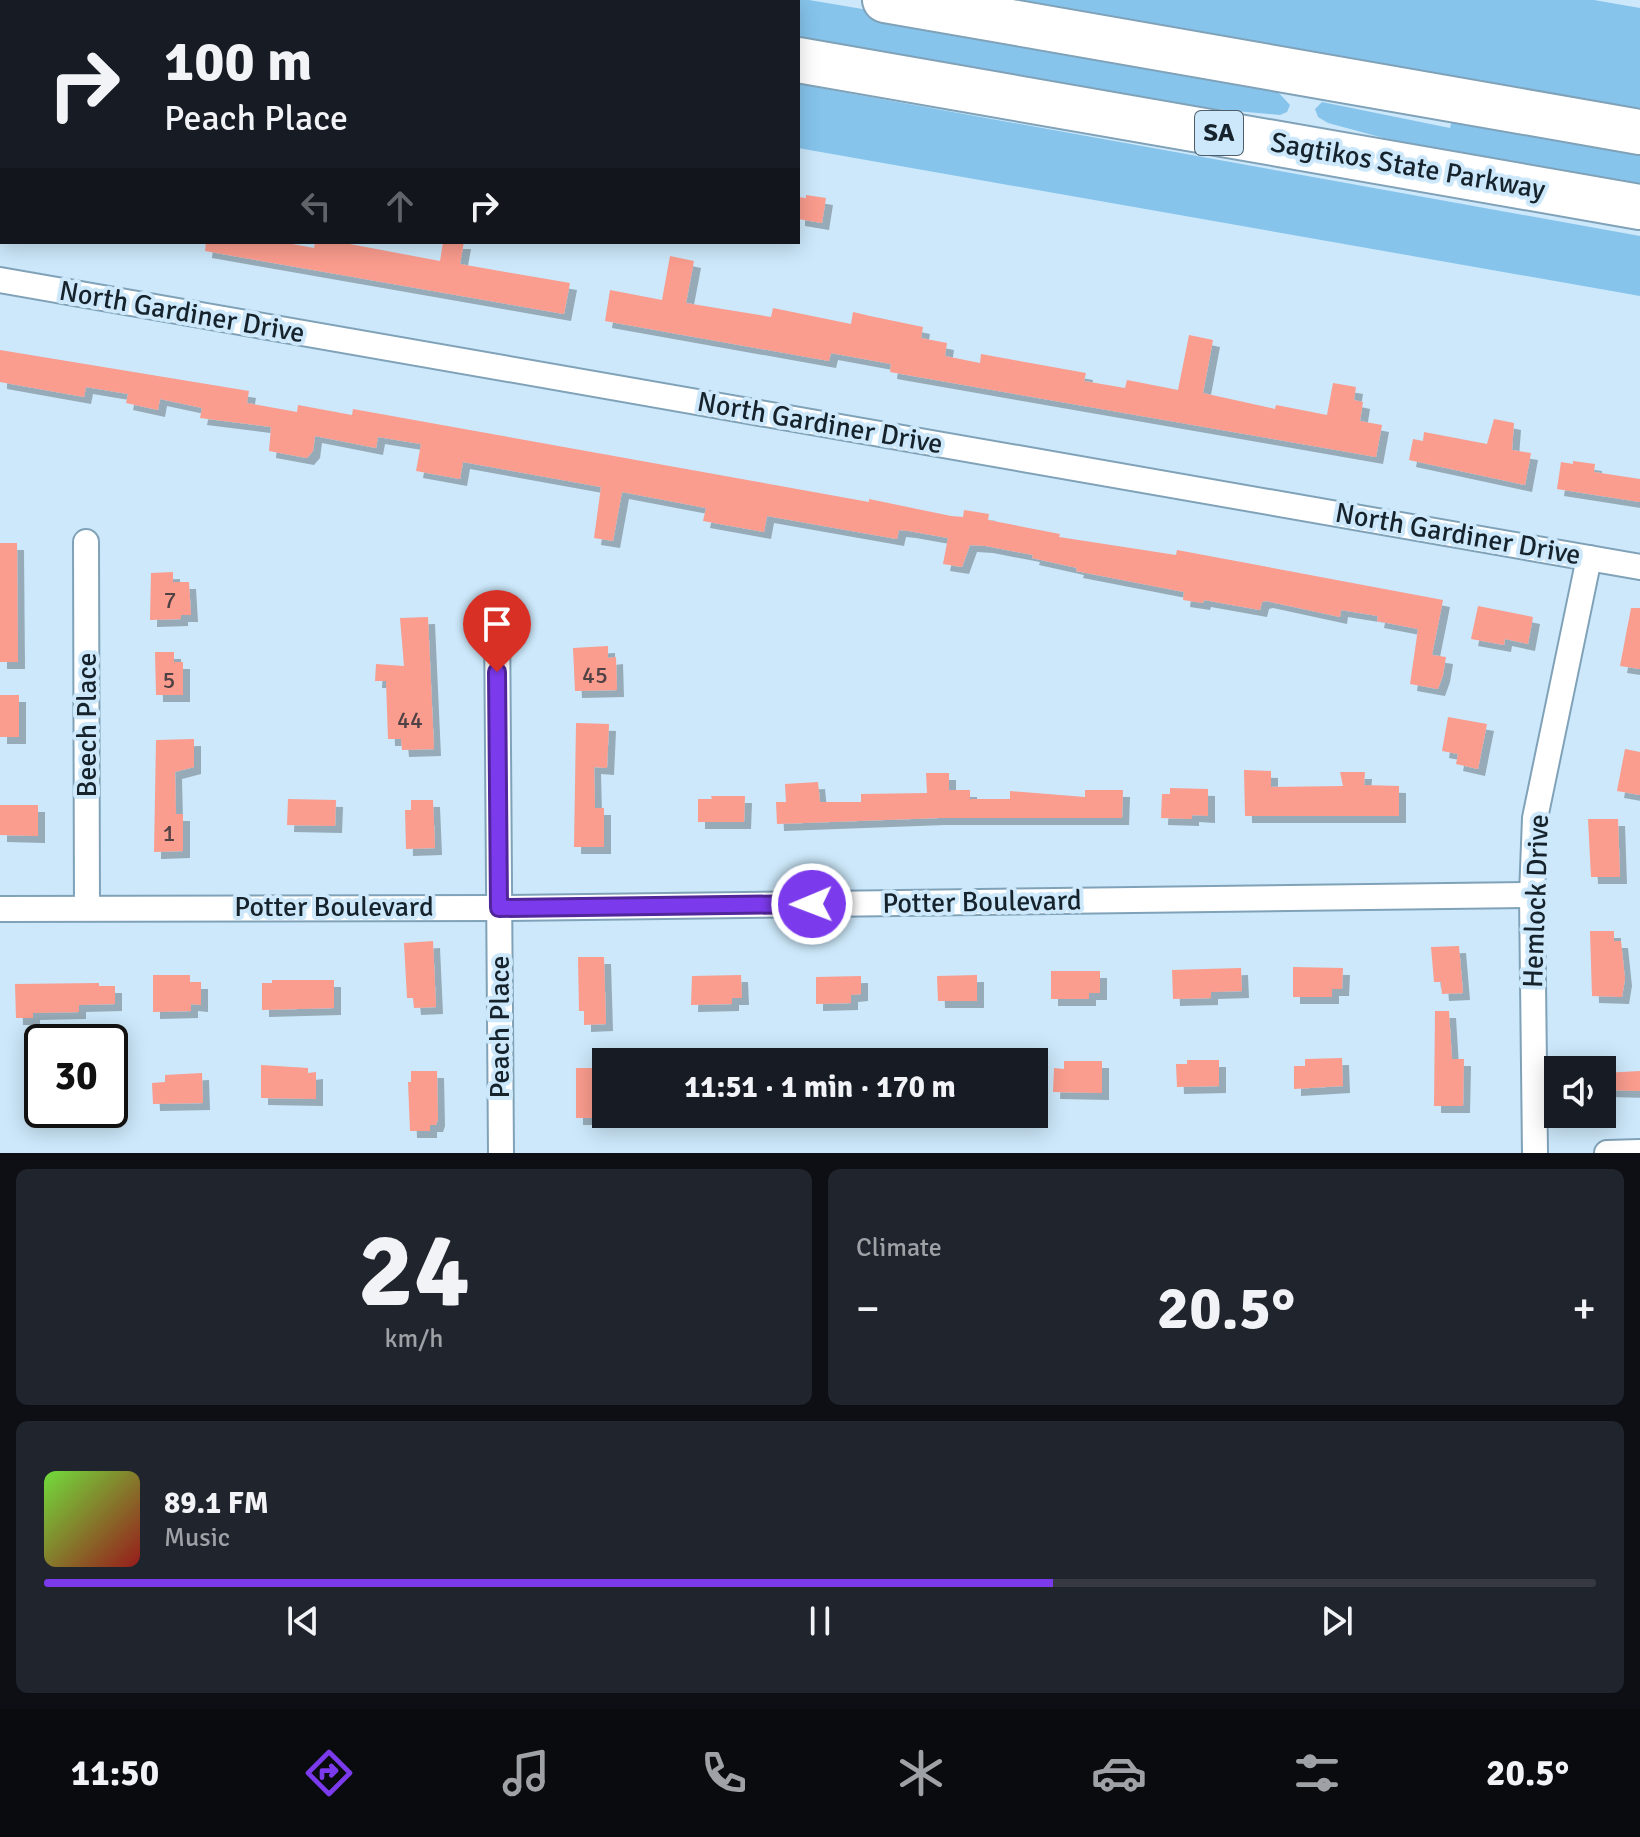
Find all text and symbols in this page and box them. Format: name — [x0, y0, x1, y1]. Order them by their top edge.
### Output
text: 100 m — [164, 27, 312, 96]
icon: right — [32, 32, 136, 136]
text: Peach Place — [164, 96, 348, 141]
road number: SA — [1195, 111, 1243, 155]
street label: Sagtikos State Parkway — [1268, 125, 1548, 207]
icon: left — [294, 184, 338, 228]
icon: ahead — [378, 184, 422, 228]
icon: right — [462, 184, 506, 228]
street label: North Gardiner Drive — [57, 274, 307, 350]
street label: North Gardiner Drive — [695, 385, 945, 461]
street label: North Gardiner Drive — [1333, 496, 1583, 572]
house number: 7 — [164, 585, 176, 615]
pin — [463, 590, 531, 672]
icon: arrive — [475, 602, 519, 646]
street label: Beech Place — [70, 653, 104, 797]
house number: 45 — [582, 660, 608, 690]
house number: 5 — [163, 665, 175, 695]
house number: 44 — [397, 705, 423, 735]
street label: Hemlock Drive — [1516, 814, 1556, 988]
house number: 1 — [163, 818, 175, 848]
position arrow — [770, 862, 854, 946]
street label: Potter Boulevard — [882, 883, 1082, 921]
street label: Potter Boulevard — [234, 890, 434, 924]
street label: Peach Place — [483, 955, 517, 1099]
speed limit sign: 30 — [24, 1024, 128, 1128]
map controls — [1544, 1056, 1616, 1128]
button: sound — [1544, 1056, 1616, 1128]
text: 11:51 · 1 min · 170 m — [684, 1069, 956, 1106]
text: 24 — [358, 1207, 470, 1335]
text: Climate — [856, 1232, 942, 1264]
text: 20.5° — [1157, 1272, 1295, 1346]
text: − — [856, 1282, 880, 1336]
text: + — [1572, 1282, 1596, 1336]
text: km/h — [385, 1323, 443, 1355]
text: 89.1 FM — [164, 1485, 269, 1522]
text: Music — [164, 1522, 230, 1554]
icon: previous — [281, 1599, 325, 1643]
icon: pause — [798, 1599, 842, 1643]
icon: next — [1315, 1599, 1359, 1643]
icon: directions — [301, 1745, 357, 1801]
icon: music — [498, 1745, 554, 1801]
icon: phone — [696, 1745, 752, 1801]
icon: climate — [893, 1745, 949, 1801]
icon: car — [1091, 1745, 1147, 1801]
icon: filters — [1289, 1745, 1345, 1801]
text: 11:50 — [71, 1751, 159, 1796]
text: 20.5° — [1486, 1751, 1569, 1796]

